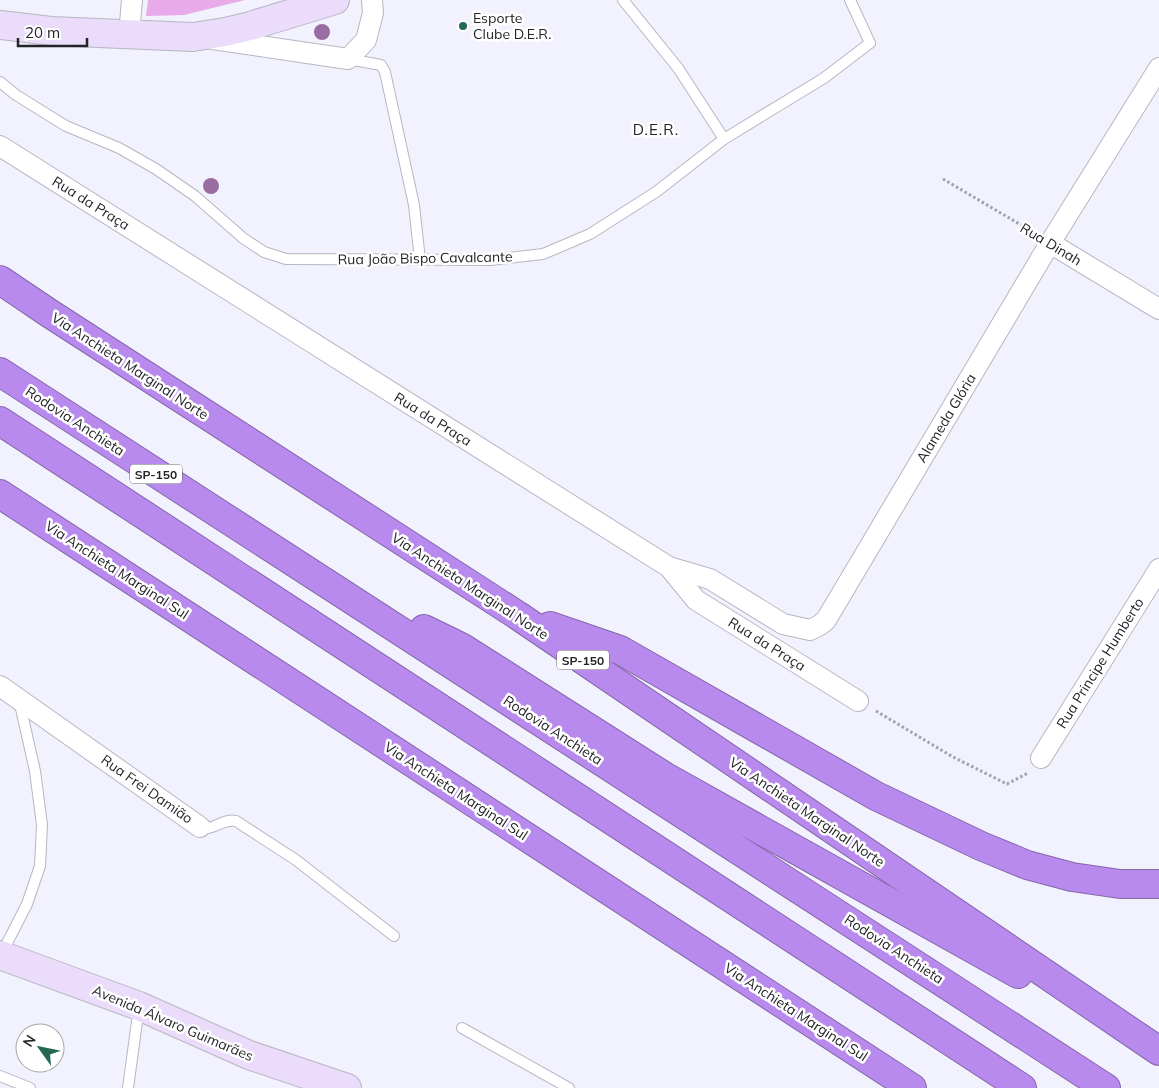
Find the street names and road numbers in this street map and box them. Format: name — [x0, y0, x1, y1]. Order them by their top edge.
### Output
street label: Rua da Praça — [49, 172, 133, 234]
street label: Rua Dinah — [1017, 219, 1085, 269]
street label: Rua João Bispo Cavalcante — [337, 247, 513, 269]
street label: Via Anchieta Marginal Norte — [48, 308, 212, 424]
street label: Alameda Glória — [912, 370, 980, 466]
street label: Rodovia Anchieta — [22, 382, 128, 460]
street label: Rua da Praça — [391, 388, 475, 450]
road number: SP-150 — [130, 464, 182, 484]
street label: Via Anchieta Marginal Sul — [42, 517, 192, 623]
street label: Via Anchieta Marginal Norte — [388, 528, 552, 644]
street label: Rua Principe Humberto — [1052, 594, 1148, 732]
street label: Rua da Praça — [725, 613, 809, 675]
road number: SP-150 — [557, 650, 609, 670]
street label: Rodovia Anchieta — [500, 691, 606, 769]
street label: Via Anchieta Marginal Sul — [381, 738, 531, 844]
street label: Rua Frei Damião — [98, 751, 196, 827]
street label: Via Anchieta Marginal Norte — [726, 753, 888, 871]
street label: Rodovia Anchieta — [841, 910, 947, 988]
street label: Via Anchieta Marginal Sul — [721, 959, 871, 1065]
street label: Avenida Álvaro Guimarães — [90, 981, 256, 1065]

